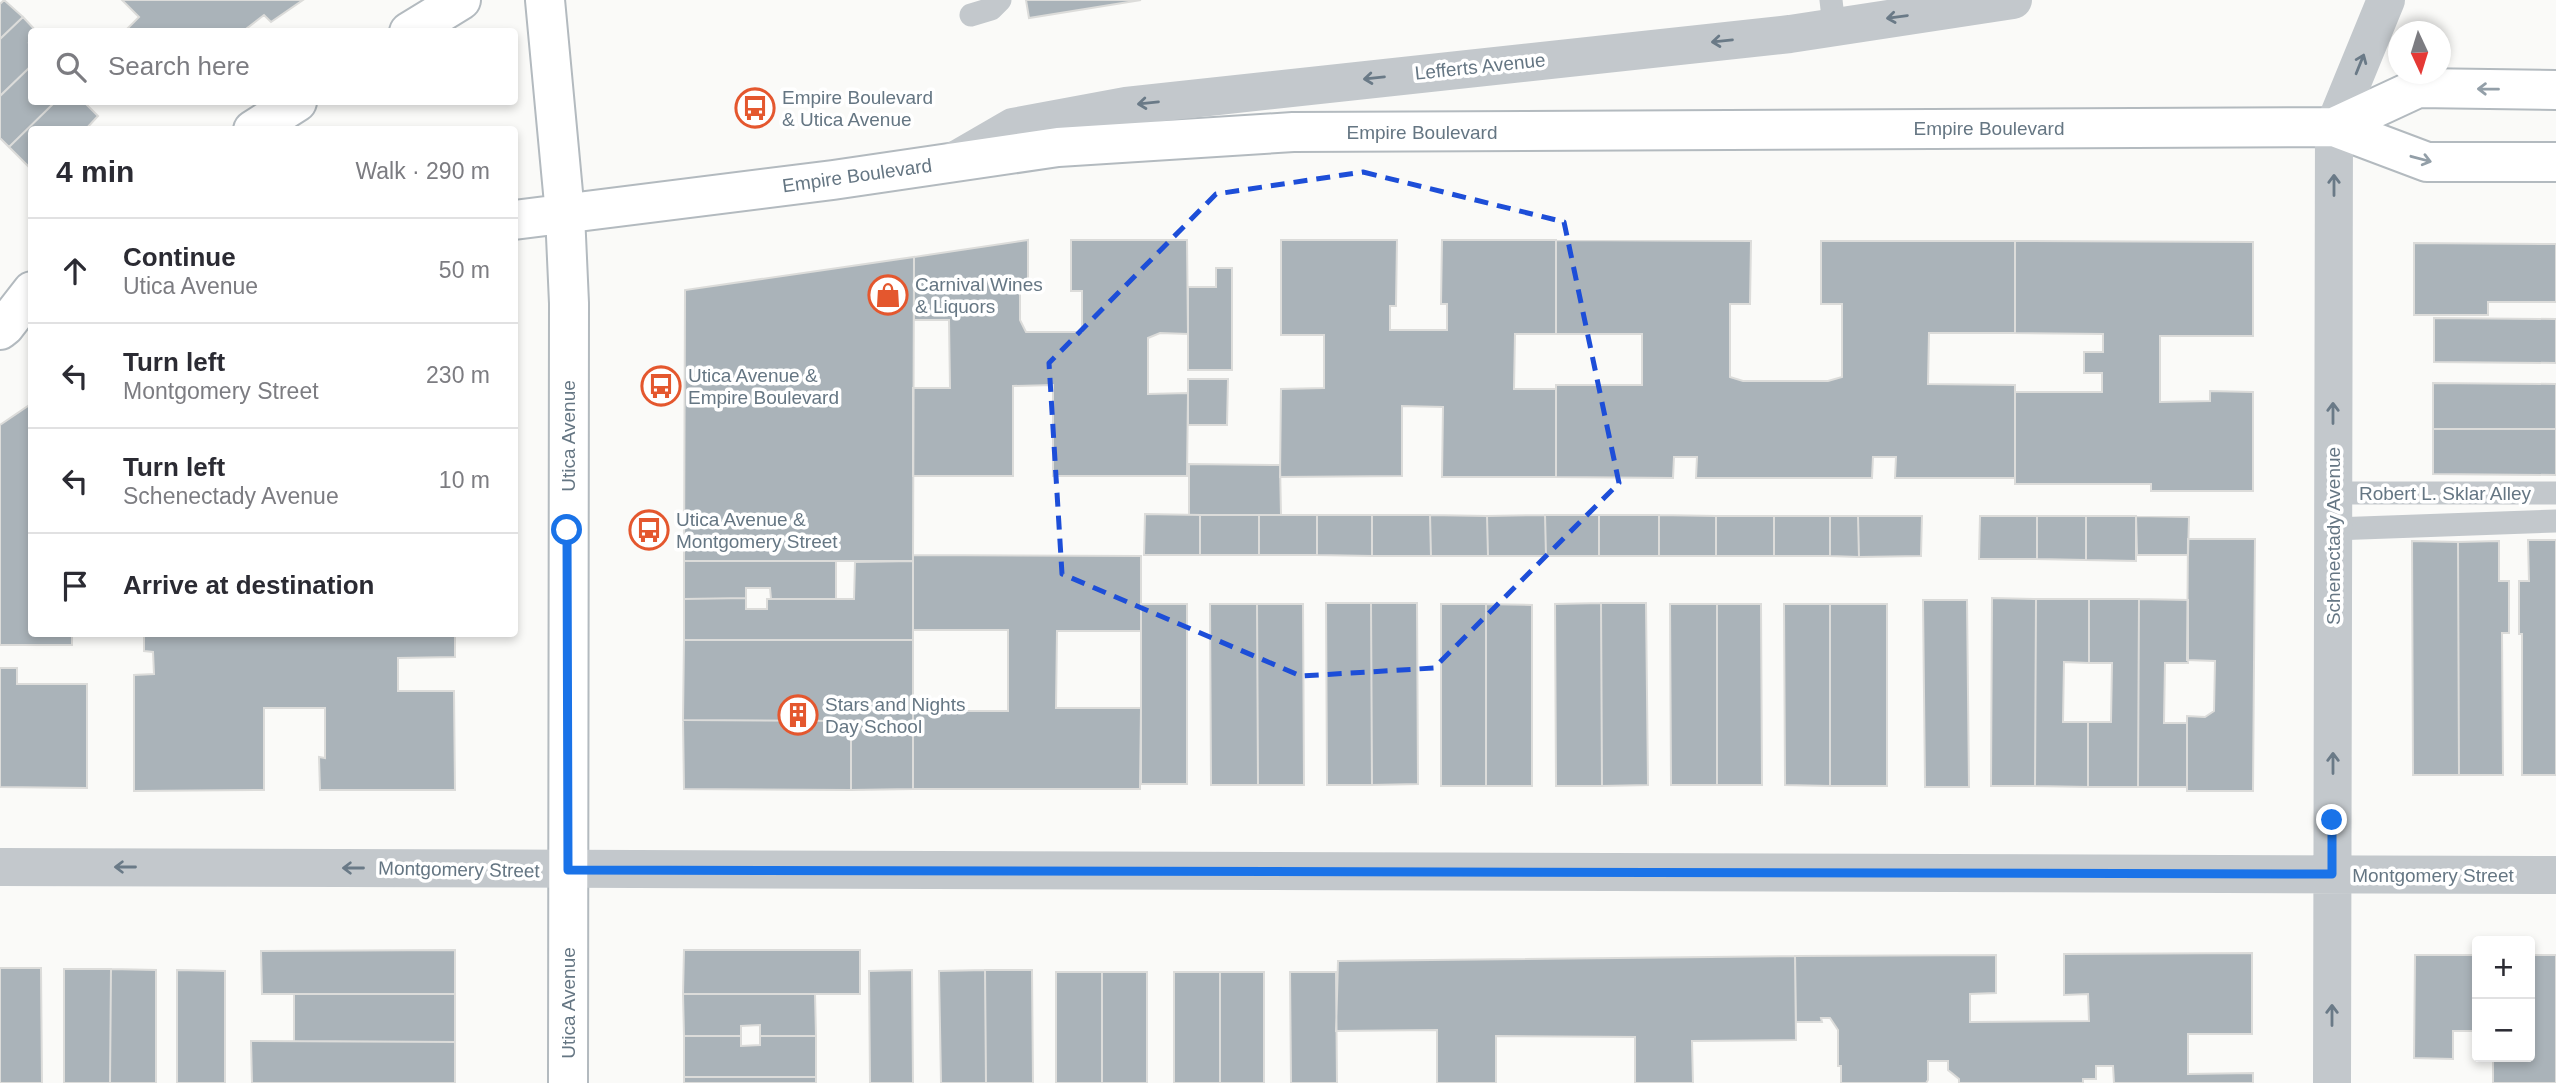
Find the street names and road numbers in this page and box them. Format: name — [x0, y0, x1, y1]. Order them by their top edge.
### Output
street label: Lefferts Avenue — [1414, 49, 1546, 84]
street label: Empire Boulevard — [1913, 118, 2065, 139]
street label: Empire Boulevard — [1346, 122, 1498, 143]
street label: Empire Boulevard — [781, 155, 933, 196]
street label: Utica Avenue — [558, 380, 579, 492]
street label: Schenectady Avenue — [2323, 447, 2344, 625]
street label: Robert L. Sklar Alley — [2359, 483, 2532, 504]
street label: Montgomery Street — [378, 858, 541, 881]
street label: Montgomery Street — [2352, 865, 2514, 886]
street label: Utica Avenue — [558, 947, 579, 1059]

